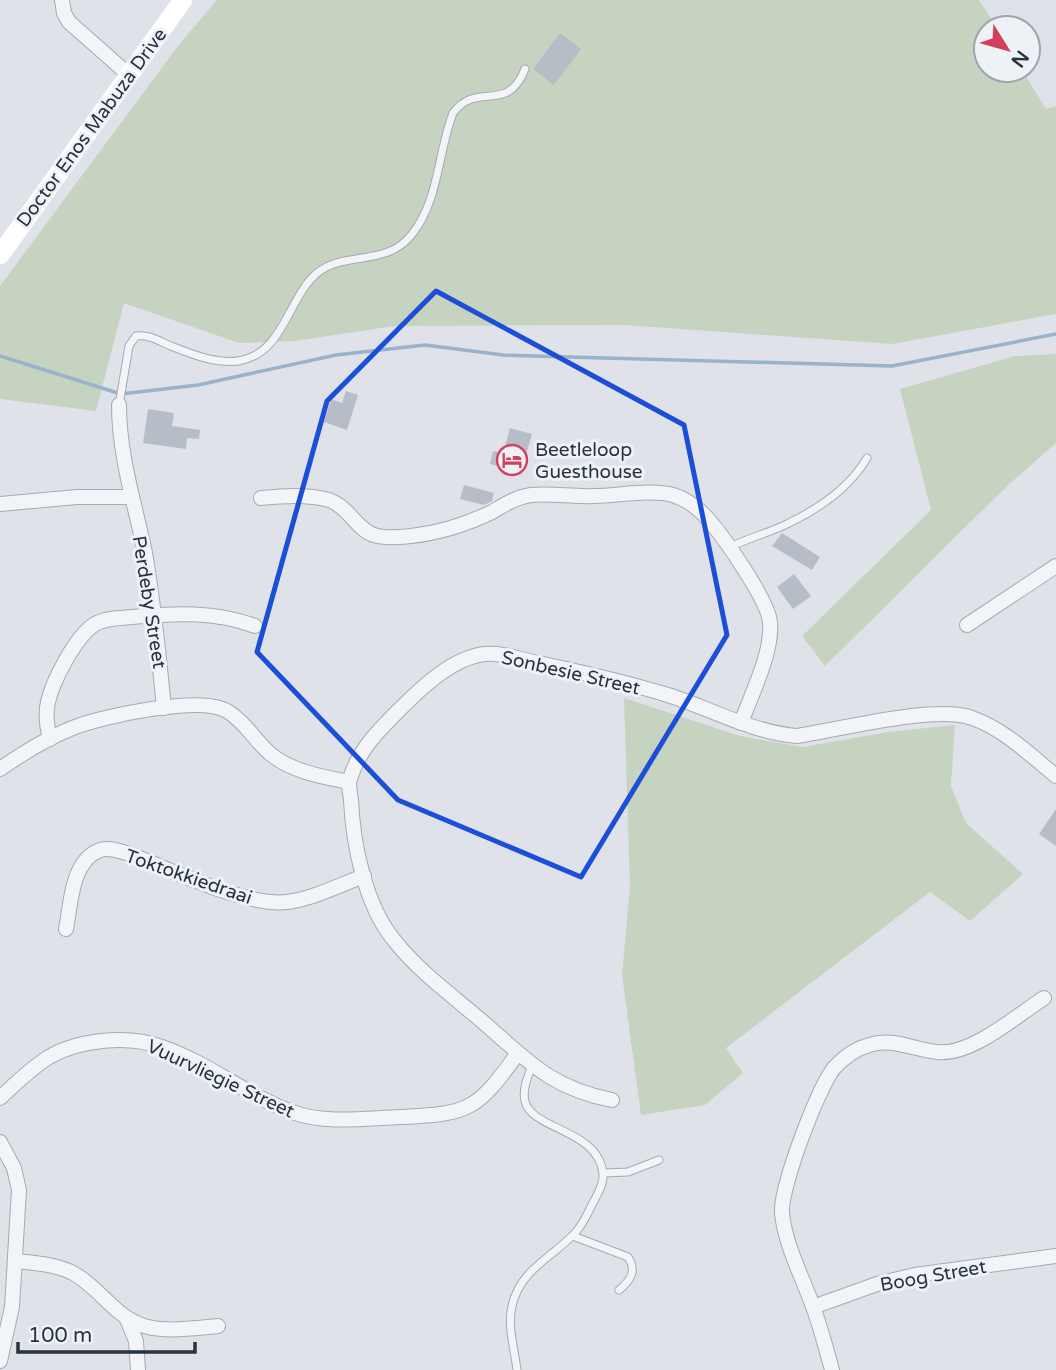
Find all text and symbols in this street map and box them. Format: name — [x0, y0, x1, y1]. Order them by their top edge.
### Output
north arrow — [972, 14, 1042, 84]
street label: Doctor Enos Mabuza Drive — [12, 24, 171, 231]
text: N — [1006, 46, 1033, 71]
place label: Beetleloop Guesthouse — [535, 439, 643, 483]
hotel icon: Beetleloop Guesthouse — [495, 443, 529, 477]
street label: Perdeby Street — [128, 534, 170, 670]
street label: Sonbesie Street — [499, 646, 642, 700]
street label: Toktokkiedraai — [122, 845, 255, 909]
street label: Vuurvliegie Street — [143, 1035, 298, 1123]
street label: Boog Street — [878, 1256, 988, 1296]
scale bar — [18, 1310, 194, 1354]
text: 100 m — [28, 1323, 92, 1348]

